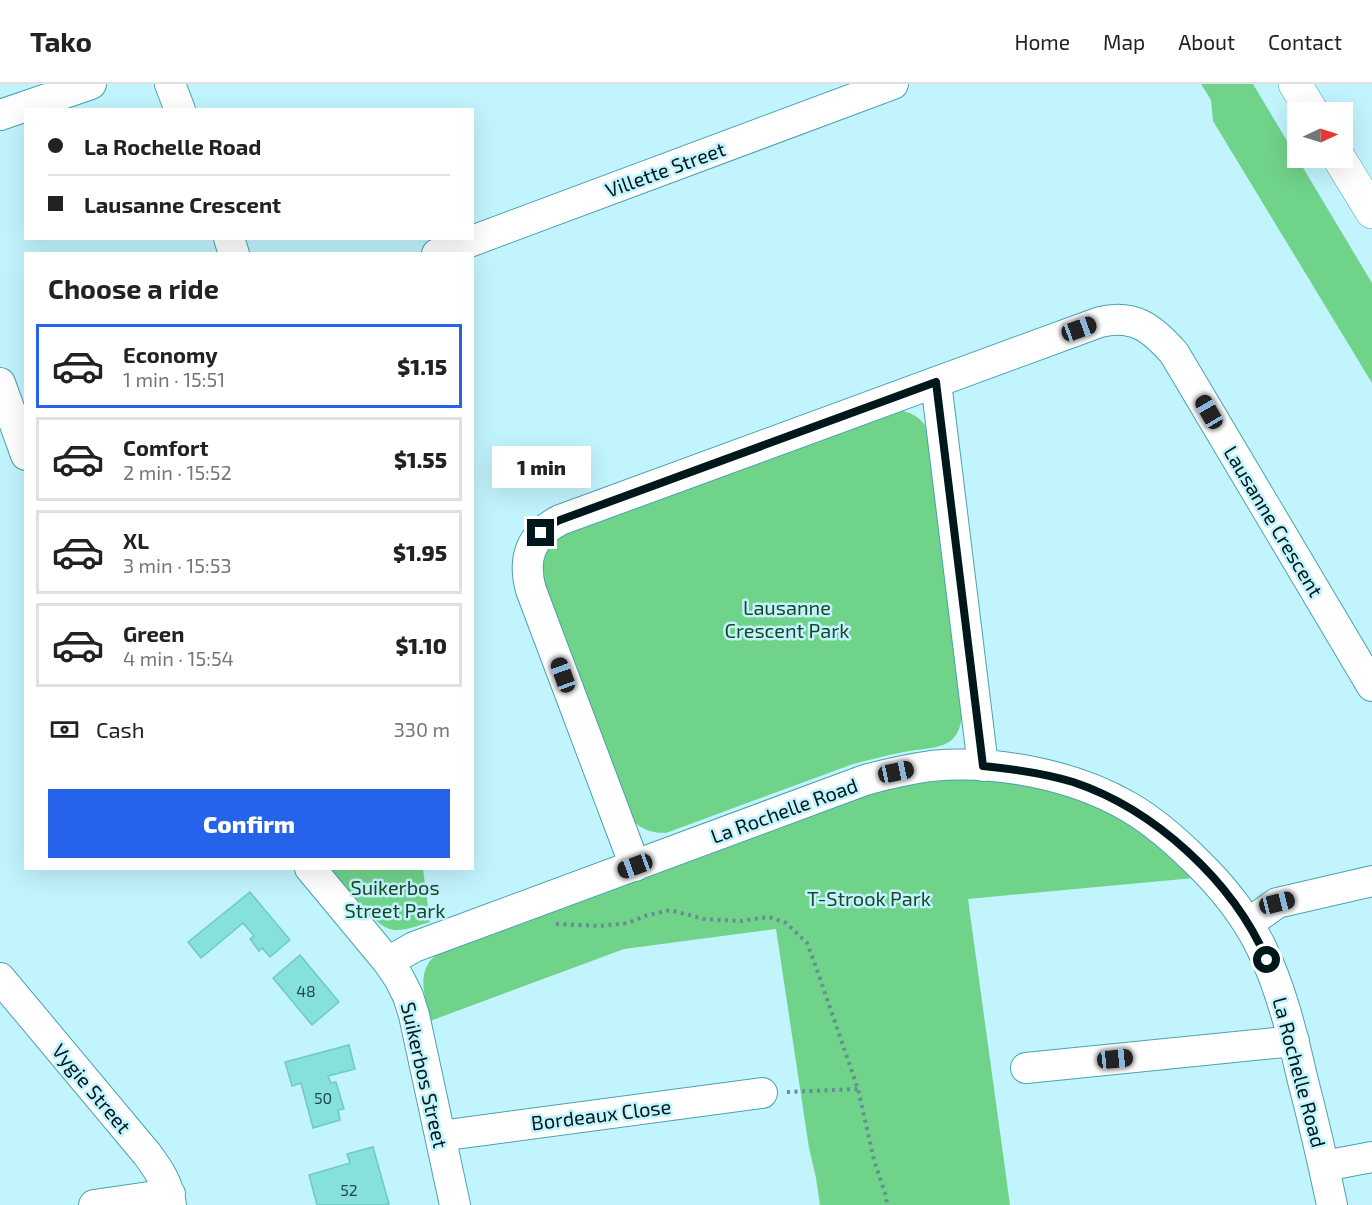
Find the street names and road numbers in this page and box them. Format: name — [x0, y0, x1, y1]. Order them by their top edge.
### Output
street label: Villette Street — [602, 136, 729, 202]
street label: Lausanne Crescent — [1219, 441, 1329, 601]
street label: La Rochelle Road — [707, 772, 861, 848]
street label: La Rochelle Road — [1268, 994, 1332, 1150]
street label: Suikerbos Street — [397, 1000, 454, 1151]
street label: Vygie Street — [48, 1038, 137, 1138]
street label: Bordeaux Close — [530, 1094, 672, 1134]

